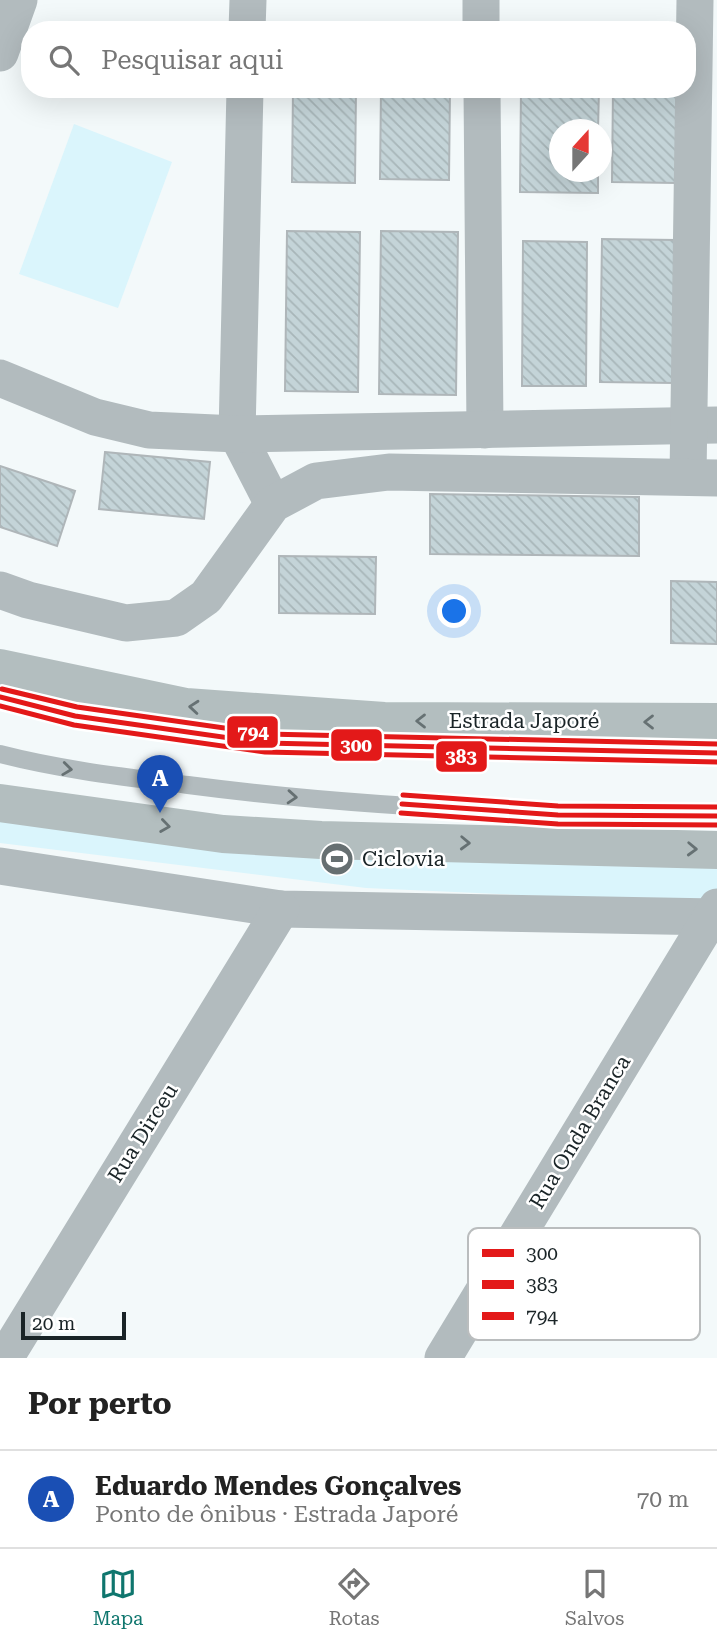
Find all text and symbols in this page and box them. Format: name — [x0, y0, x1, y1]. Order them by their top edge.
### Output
search box — [21, 21, 696, 98]
icon: search — [45, 41, 83, 79]
text: Pesquisar aqui — [101, 45, 283, 75]
north arrow — [549, 119, 612, 182]
your location — [437, 594, 471, 628]
one-way arrow — [188, 700, 199, 715]
street label: Estrada Japoré — [449, 709, 599, 733]
one-way arrow — [416, 713, 426, 729]
one-way arrow — [643, 714, 654, 730]
line badge: 794 — [226, 715, 279, 749]
text: 794 — [237, 721, 269, 744]
line badge: 300 — [330, 728, 383, 762]
text: 300 — [340, 734, 372, 757]
line badge: 383 — [435, 740, 488, 773]
text: 383 — [445, 745, 477, 768]
pin: A — [137, 755, 183, 813]
one-way arrow — [61, 762, 72, 777]
one-way arrow — [287, 789, 298, 804]
one-way arrow — [159, 818, 171, 833]
one-way arrow — [460, 836, 471, 851]
sports icon: Ciclovia — [318, 840, 356, 878]
one-way arrow — [687, 842, 698, 857]
place label: Ciclovia — [362, 847, 446, 871]
street label: Rua Onda Branca — [525, 1050, 636, 1213]
street label: Rua Dirceu — [103, 1079, 183, 1187]
legend — [468, 1228, 700, 1340]
text: 300 — [526, 1242, 558, 1265]
text: 383 — [526, 1273, 558, 1296]
text: 794 — [526, 1305, 558, 1328]
scale bar — [21, 1309, 126, 1341]
text: 20 m — [32, 1312, 75, 1335]
text: Por perto — [28, 1386, 172, 1421]
text: Eduardo Mendes Gonçalves — [95, 1471, 461, 1501]
text: A — [43, 1486, 59, 1513]
text: 70 m — [636, 1486, 689, 1513]
text: Ponto de ônibus · Estrada Japoré — [95, 1501, 458, 1528]
tab: Mapa — [93, 1565, 143, 1630]
tab: Rotas — [329, 1565, 380, 1630]
tab: Salvos — [565, 1565, 624, 1630]

